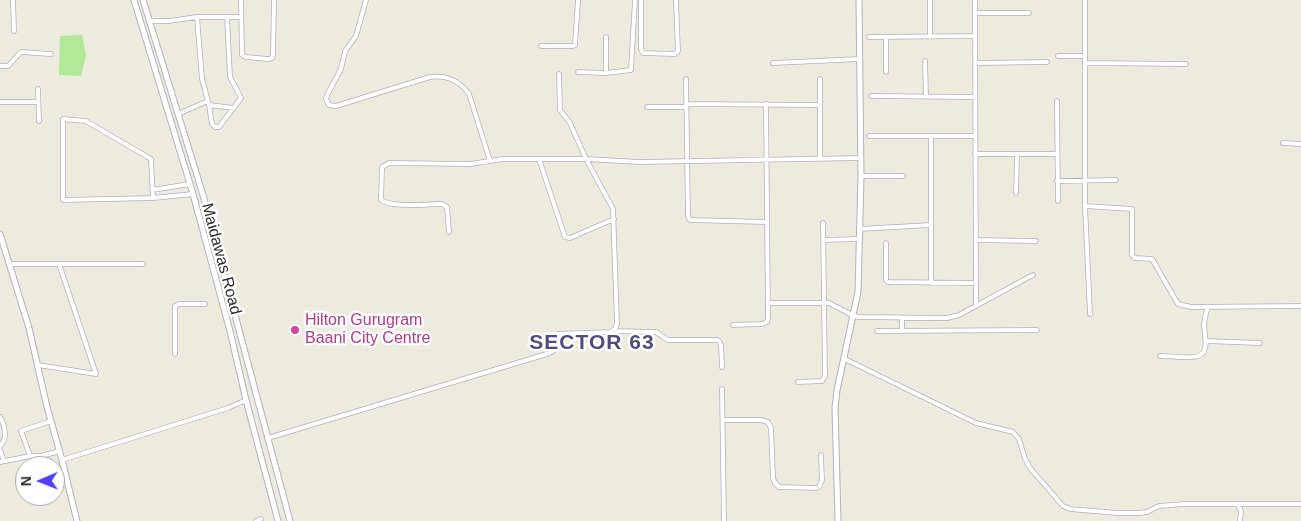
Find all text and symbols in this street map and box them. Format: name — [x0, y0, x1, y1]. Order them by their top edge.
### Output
street label: Maidawas Road — [197, 201, 245, 317]
place label: Hilton Gurugram Baani City Centre — [305, 311, 430, 349]
marker: Hilton Gurugram Baani City Centre — [289, 324, 301, 336]
district label: SECTOR 63 — [528, 330, 656, 356]
north arrow — [15, 456, 65, 506]
text: N — [18, 476, 34, 486]

